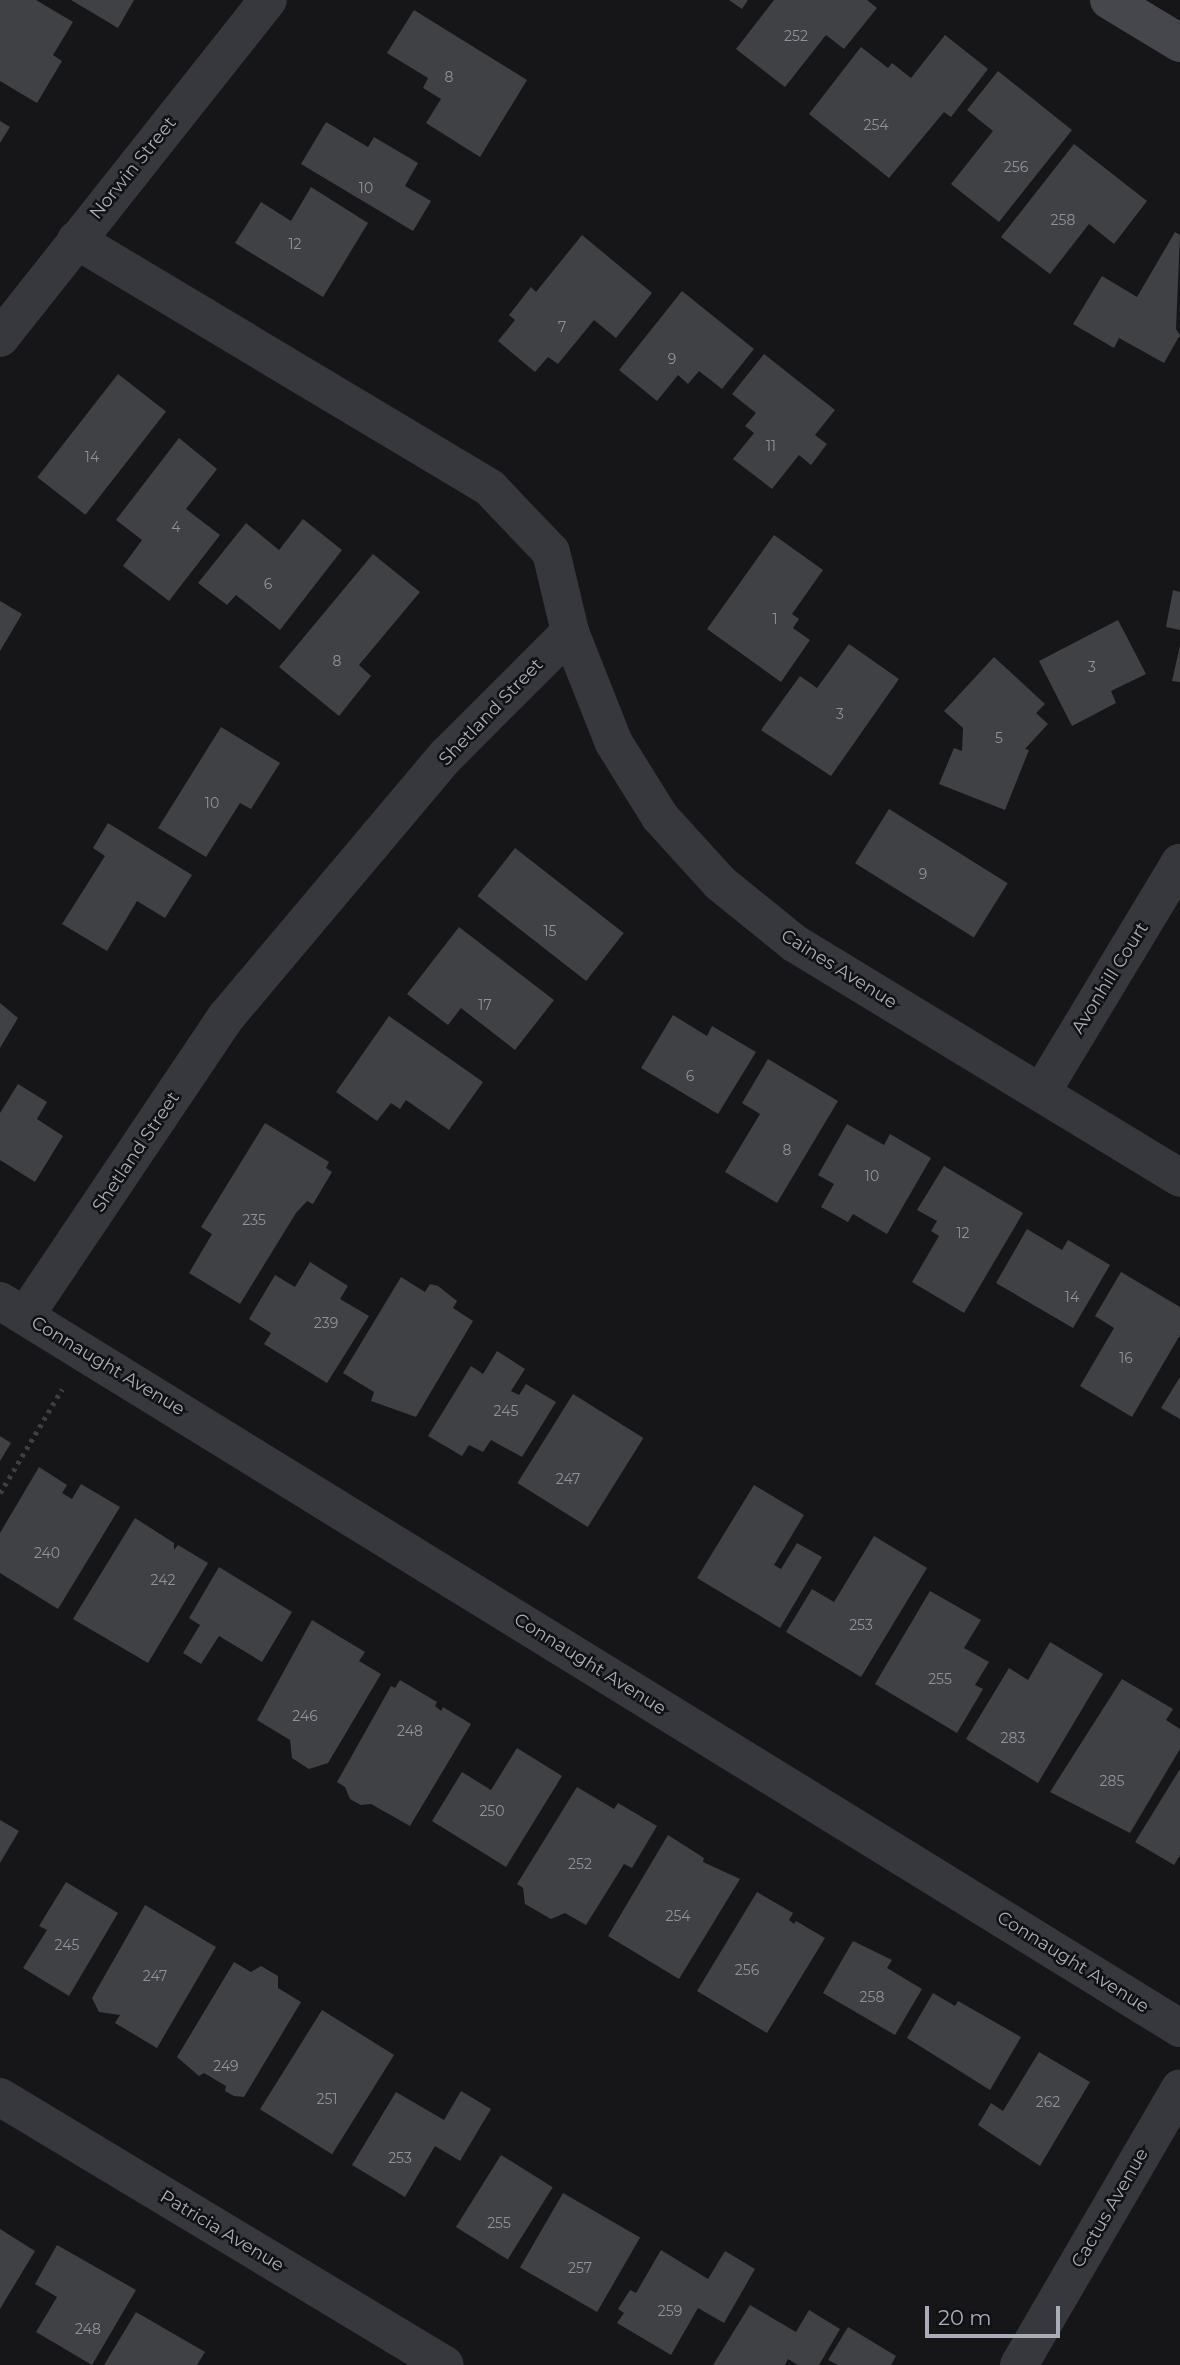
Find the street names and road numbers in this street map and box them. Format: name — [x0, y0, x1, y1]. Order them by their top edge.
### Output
street label: Norwin Street — [85, 112, 181, 224]
street label: Shetland Street — [434, 654, 548, 770]
street label: Avonhill Court — [1067, 918, 1153, 1038]
street label: Caines Avenue — [777, 925, 901, 1013]
street label: Shetland Street — [88, 1088, 184, 1216]
street label: Connaught Avenue — [27, 1312, 189, 1420]
street label: Connaught Avenue — [510, 1608, 670, 1720]
street label: Connaught Avenue — [993, 1906, 1153, 2018]
street label: Cactus Avenue — [1067, 2144, 1153, 2272]
street label: Patricia Avenue — [156, 2186, 288, 2276]

